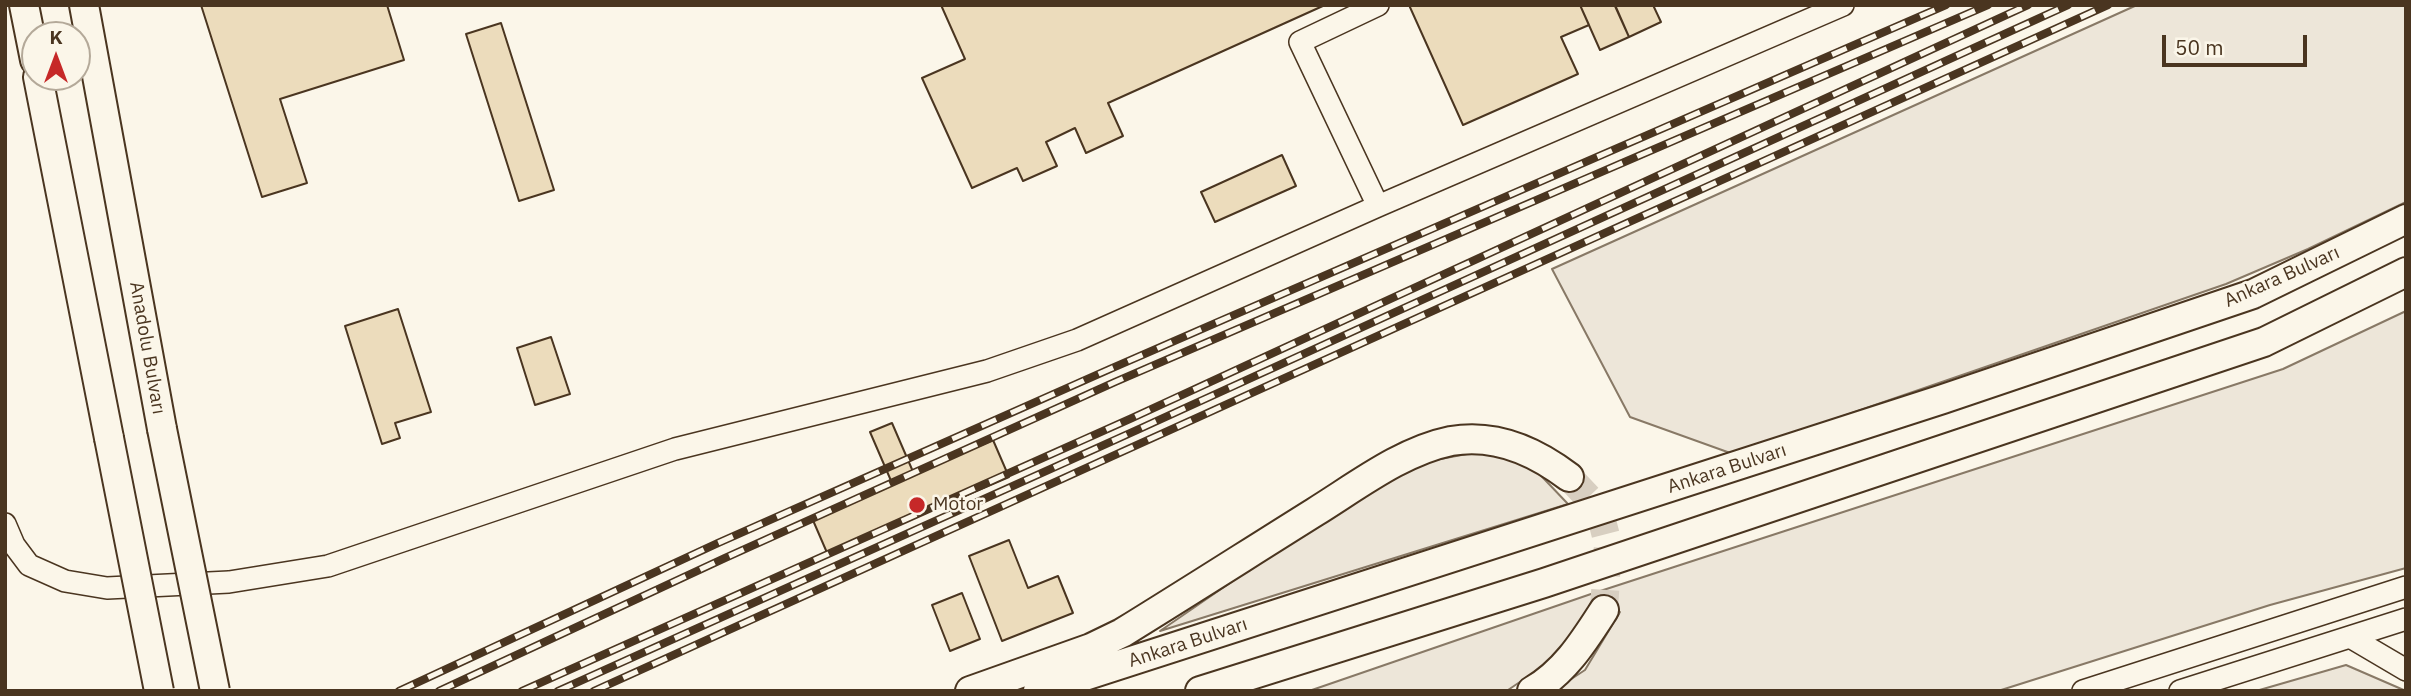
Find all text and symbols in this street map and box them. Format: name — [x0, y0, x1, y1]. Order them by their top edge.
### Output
north arrow — [21, 21, 91, 91]
scale bar — [2166, 21, 2311, 65]
text: K — [49, 25, 63, 49]
text: 50 m — [2175, 33, 2224, 61]
street label: Ankara Bulvarı — [2221, 241, 2343, 313]
street label: Anadolu Bulvarı — [124, 280, 170, 416]
street label: Ankara Bulvarı — [1665, 439, 1789, 499]
place label: Motor — [933, 494, 983, 516]
marker: Motor — [907, 495, 927, 515]
street label: Ankara Bulvarı — [1126, 613, 1250, 673]

